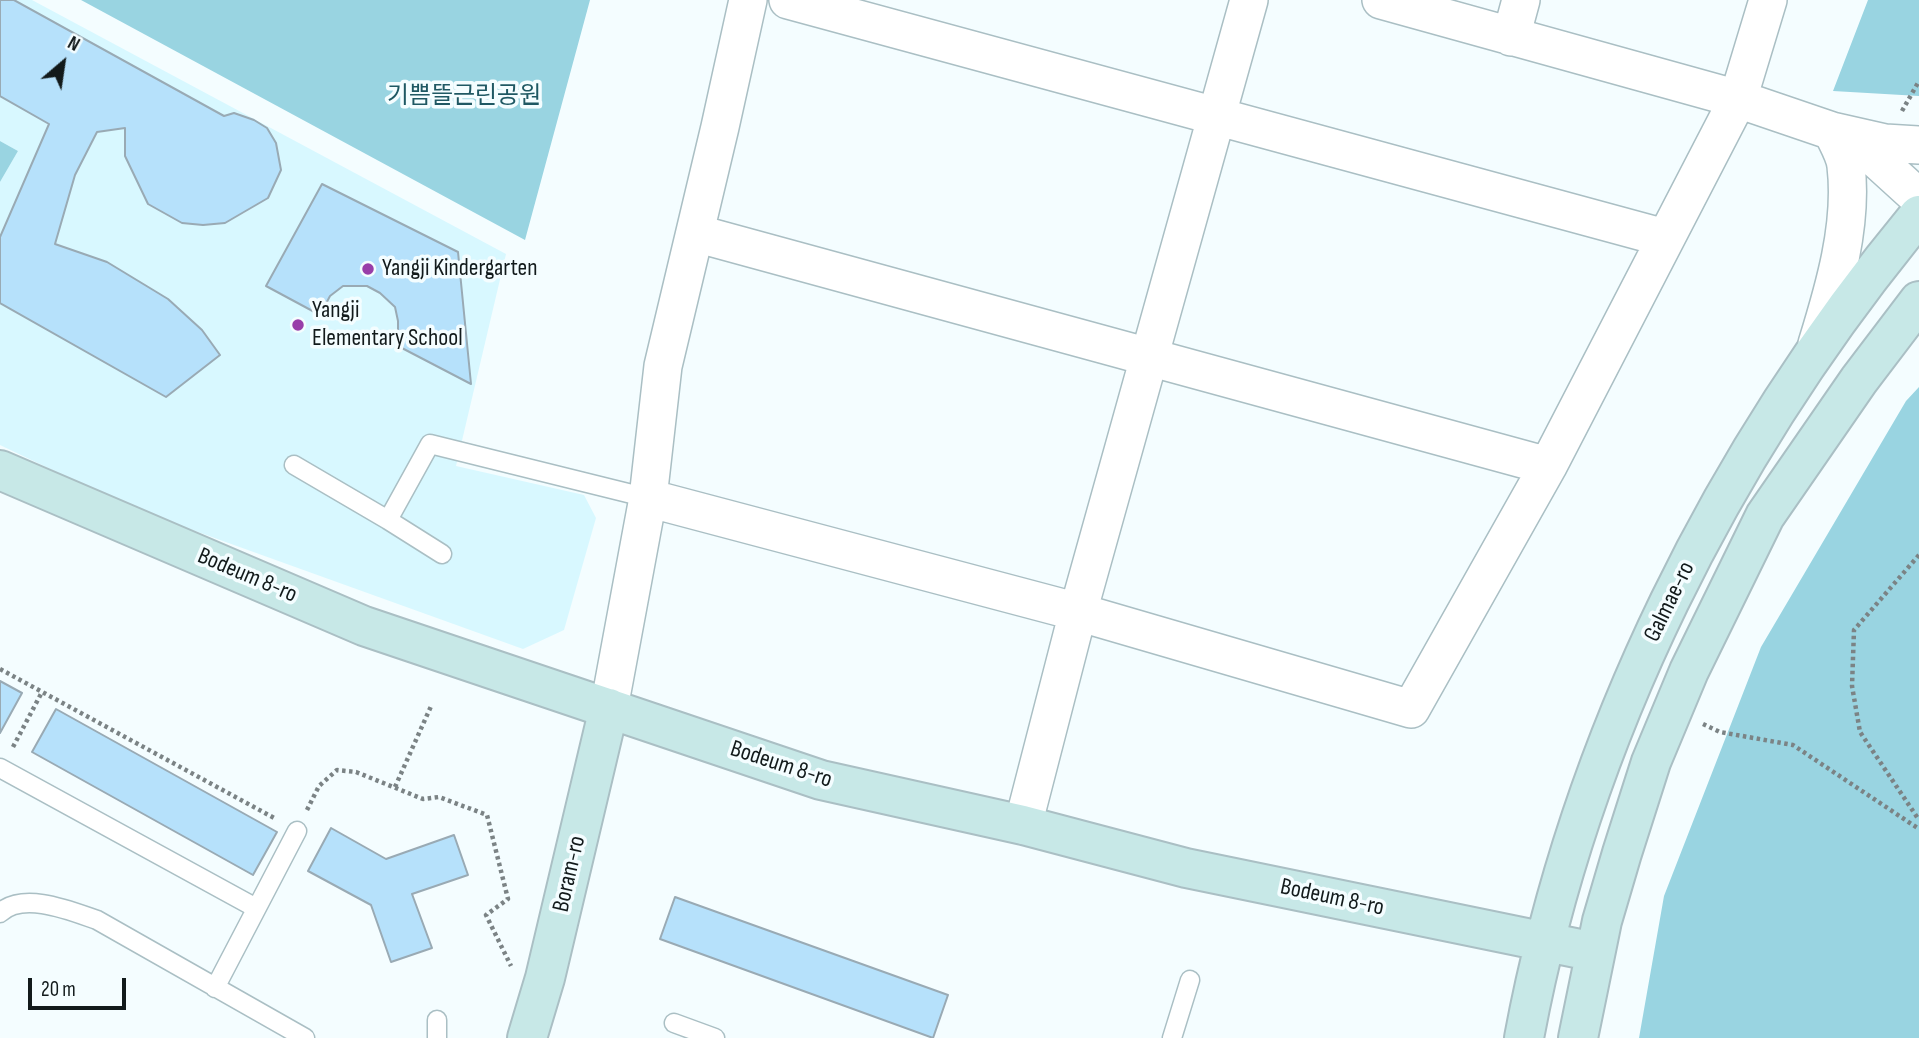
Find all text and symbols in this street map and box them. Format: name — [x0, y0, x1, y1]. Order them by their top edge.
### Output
north arrow — [28, 28, 98, 98]
text: N — [63, 32, 83, 57]
park label: 기쁨뜰근린공원 — [387, 83, 541, 111]
place label: Yangji Kindergarten — [382, 255, 537, 283]
marker: Yangji Kindergarten — [360, 261, 376, 277]
place label: Yangji Elementary School — [312, 297, 463, 353]
marker: Yangji Elementary School — [290, 317, 306, 333]
street label: Bodeum 8-ro — [193, 542, 301, 610]
street label: Galmae-ro — [1638, 557, 1702, 647]
street label: Bodeum 8-ro — [726, 735, 836, 795]
street label: Boram-ro — [547, 833, 593, 915]
street label: Bodeum 8-ro — [1277, 873, 1387, 923]
scale bar — [32, 964, 130, 1008]
text: 20 m — [41, 977, 76, 1002]

